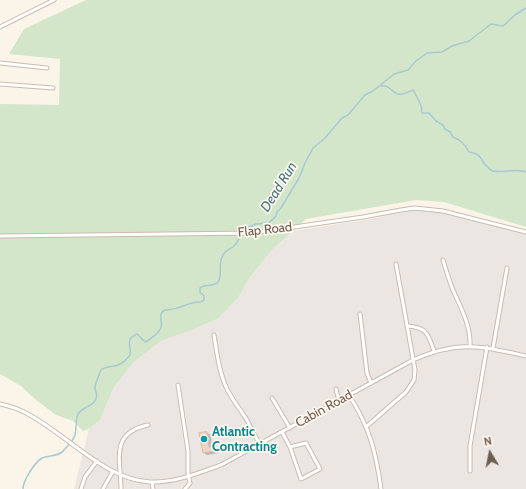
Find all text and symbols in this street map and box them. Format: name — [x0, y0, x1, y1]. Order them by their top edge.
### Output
water label: Dead Run — [257, 159, 301, 215]
street label: Flap Road — [237, 219, 293, 241]
street label: Cabin Road — [293, 387, 355, 431]
place label: Atlantic Contracting — [212, 424, 277, 455]
north arrow — [470, 433, 510, 473]
marker: Atlantic Contracting — [199, 434, 209, 444]
text: N — [483, 434, 493, 449]

